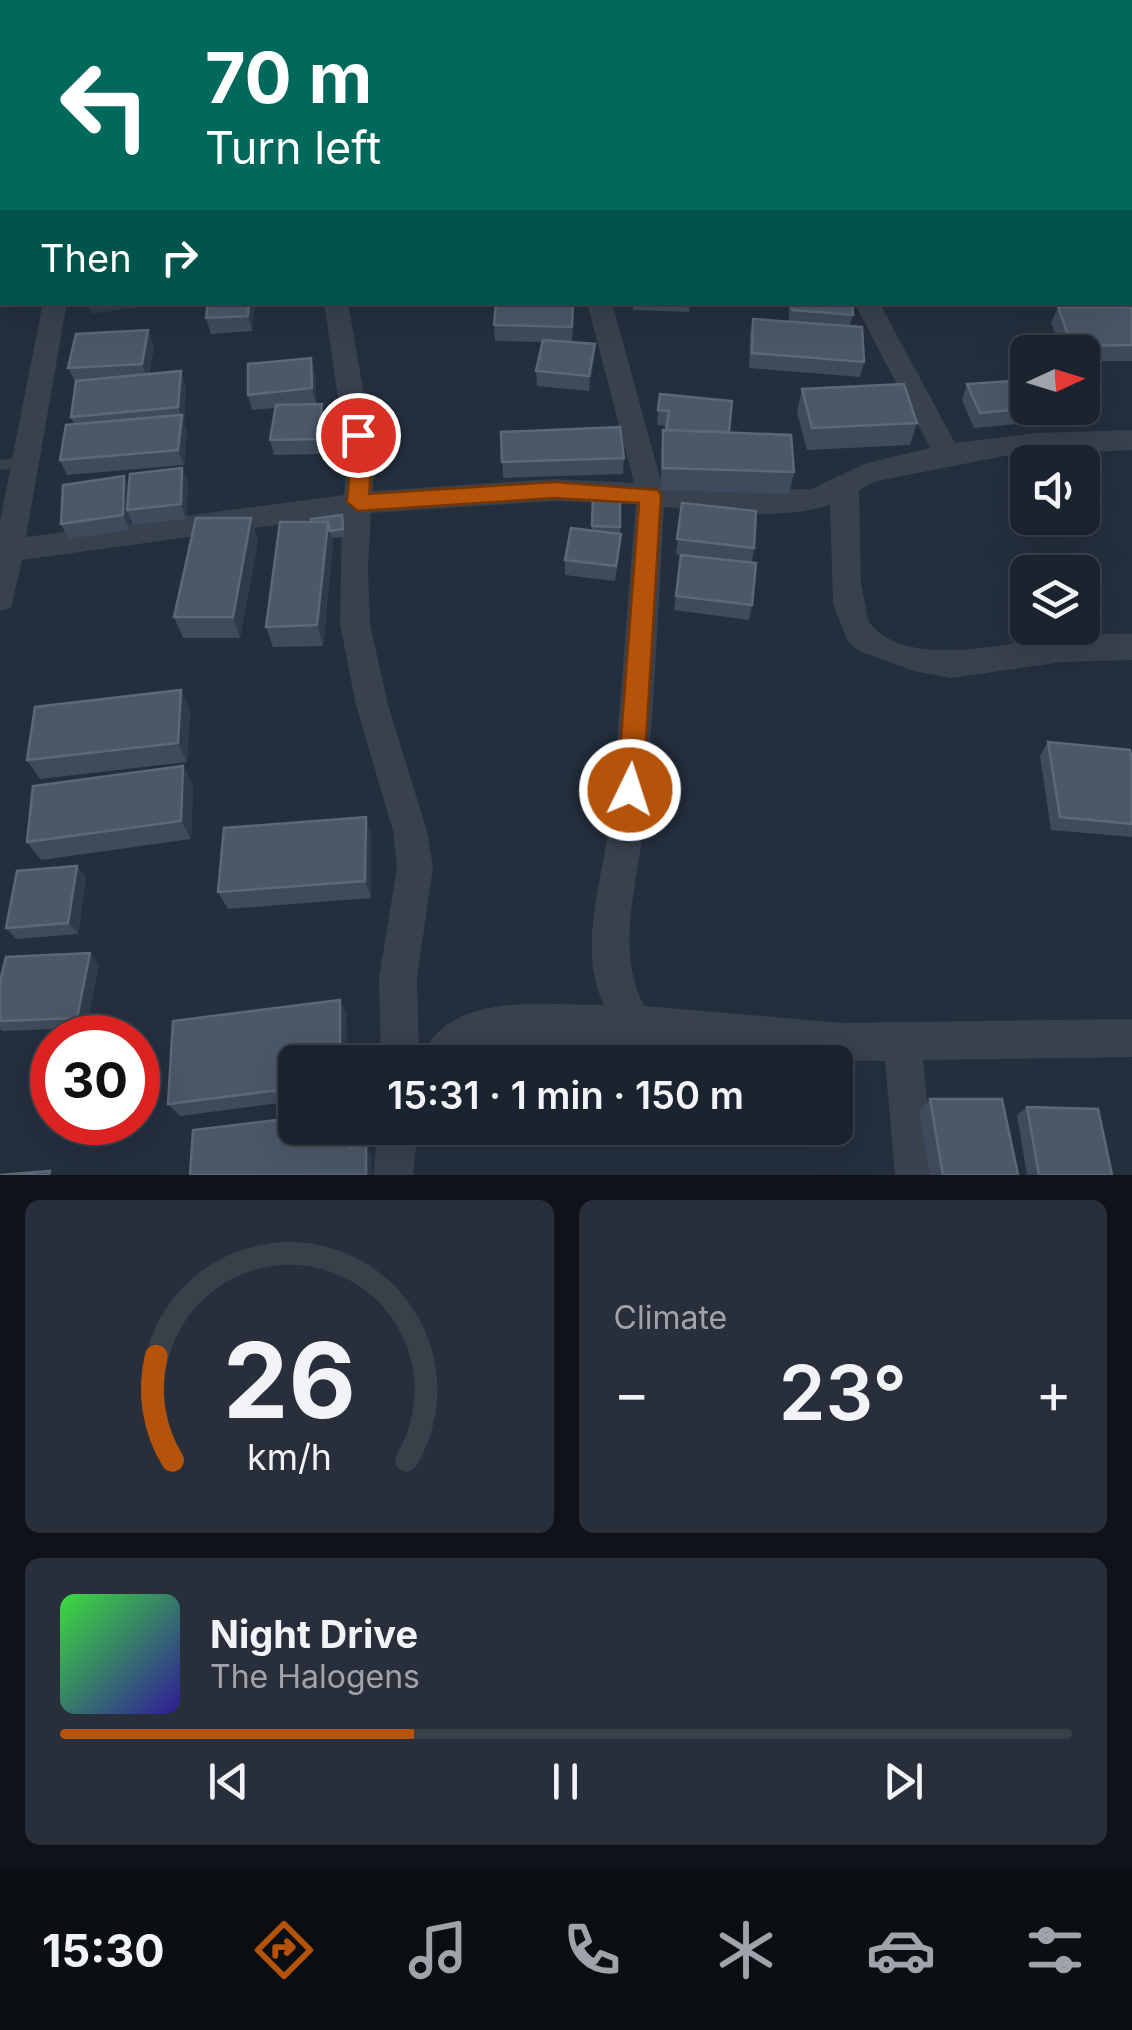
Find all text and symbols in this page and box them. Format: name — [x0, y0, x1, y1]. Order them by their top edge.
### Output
text: 70 m — [205, 35, 372, 120]
icon: left — [40, 40, 170, 170]
text: Turn left — [205, 120, 381, 175]
icon: right — [152, 230, 207, 285]
text: Then — [40, 235, 132, 281]
north arrow — [1010, 335, 1100, 425]
map controls — [1010, 335, 1100, 645]
pin — [316, 393, 401, 478]
icon: arrive — [331, 408, 386, 463]
button: sound — [1010, 445, 1100, 535]
button: layers — [1010, 555, 1100, 645]
position arrow — [578, 738, 682, 842]
speed limit sign: 30 — [30, 1015, 160, 1145]
text: 15:31 · 1 min · 150 m — [387, 1072, 744, 1118]
text: Climate — [614, 1298, 727, 1337]
text: 26 — [223, 1317, 356, 1443]
text: 23° — [779, 1347, 907, 1438]
text: − — [614, 1360, 650, 1426]
text: + — [1036, 1360, 1072, 1426]
text: km/h — [247, 1435, 332, 1479]
text: Night Drive — [210, 1611, 418, 1657]
text: The Halogens — [210, 1657, 420, 1696]
icon: previous — [201, 1754, 256, 1809]
icon: pause — [538, 1754, 593, 1809]
icon: next — [876, 1754, 931, 1809]
icon: directions — [249, 1915, 319, 1985]
icon: music — [403, 1915, 473, 1985]
icon: phone — [557, 1915, 627, 1985]
icon: climate — [711, 1915, 781, 1985]
icon: car — [866, 1915, 936, 1985]
icon: filters — [1020, 1915, 1090, 1985]
text: 15:30 — [42, 1923, 165, 1978]

